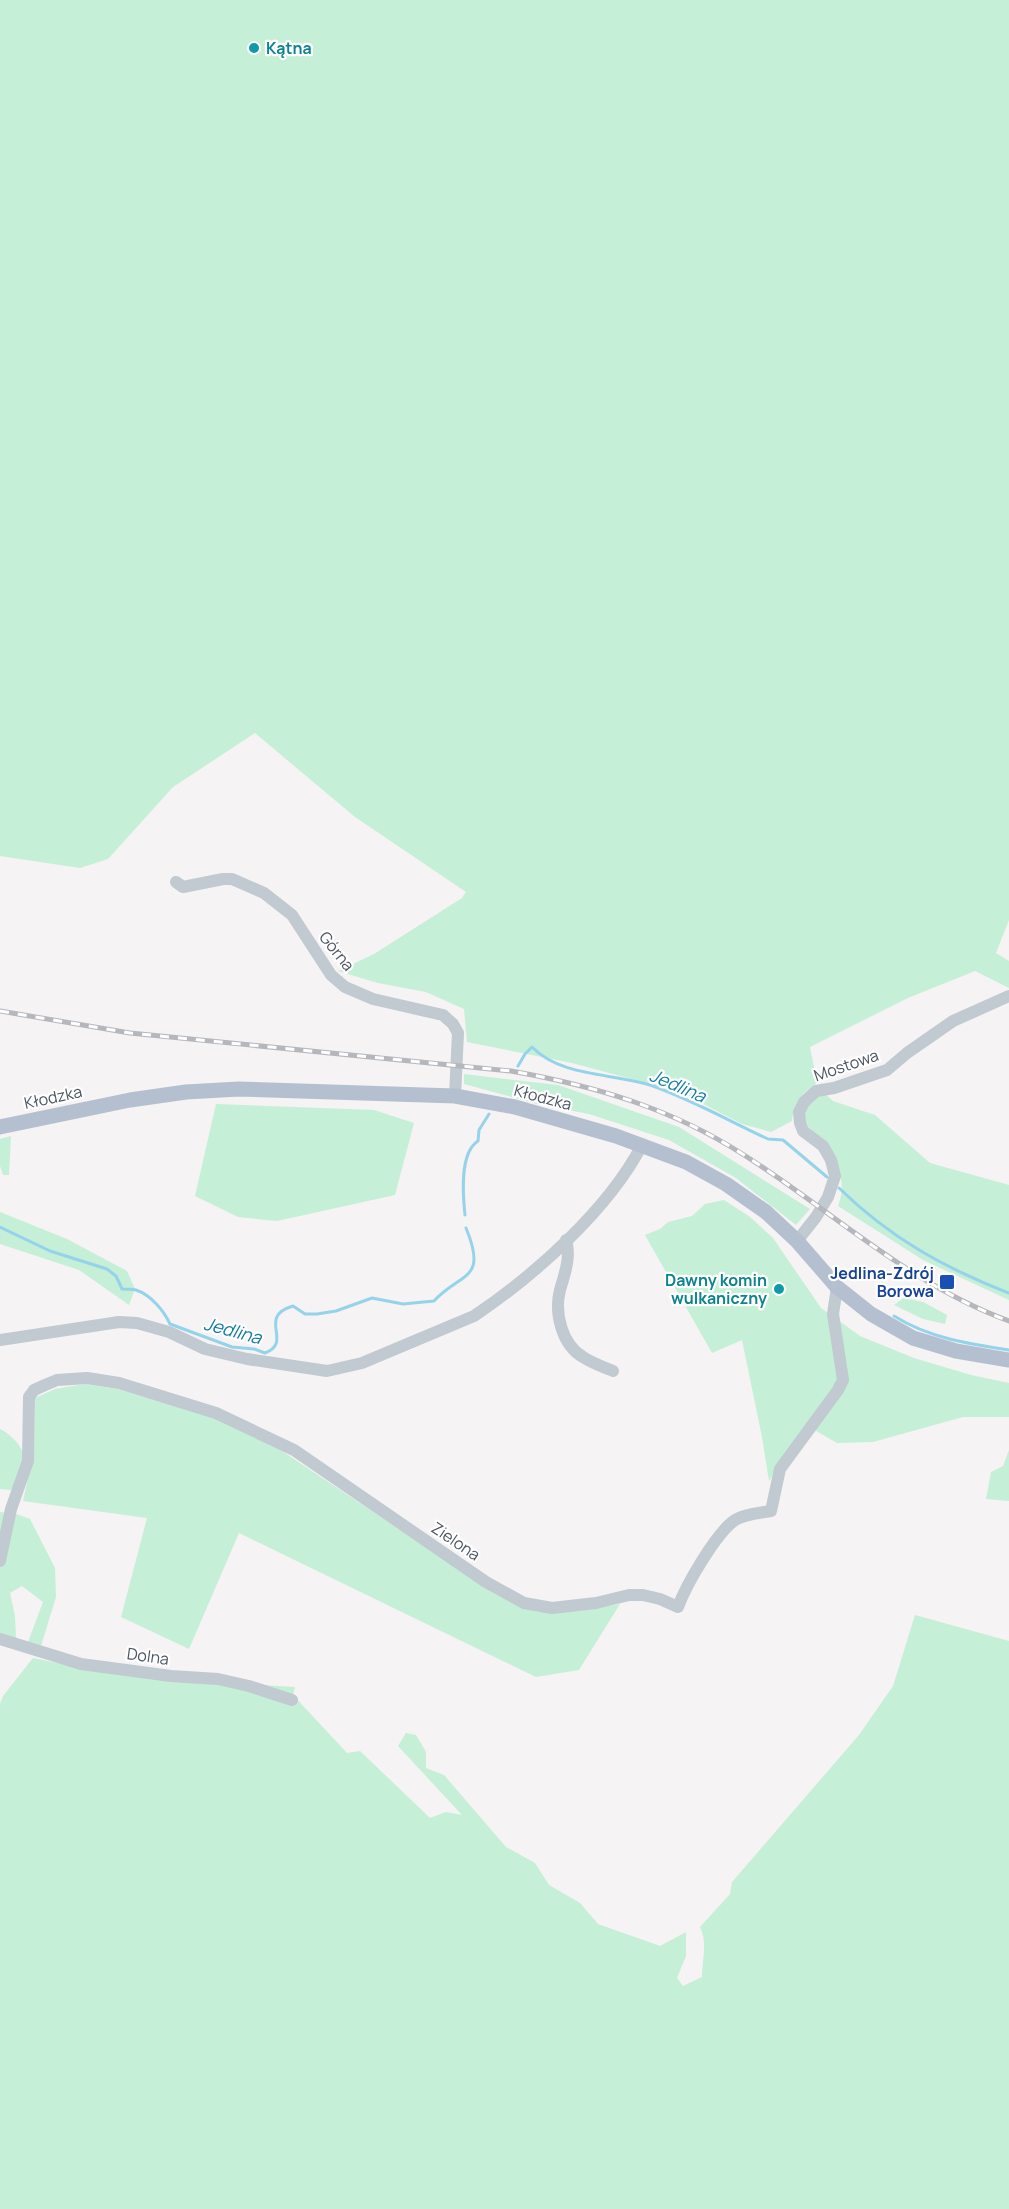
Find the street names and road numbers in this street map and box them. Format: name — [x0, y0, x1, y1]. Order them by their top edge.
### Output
street label: Górna — [314, 927, 360, 975]
street label: Mostowa — [811, 1044, 881, 1086]
street label: Kłodzka — [512, 1079, 574, 1115]
street label: Kłodzka — [22, 1080, 84, 1114]
street label: Zielona — [427, 1517, 485, 1565]
street label: Dolna — [126, 1642, 170, 1670]

